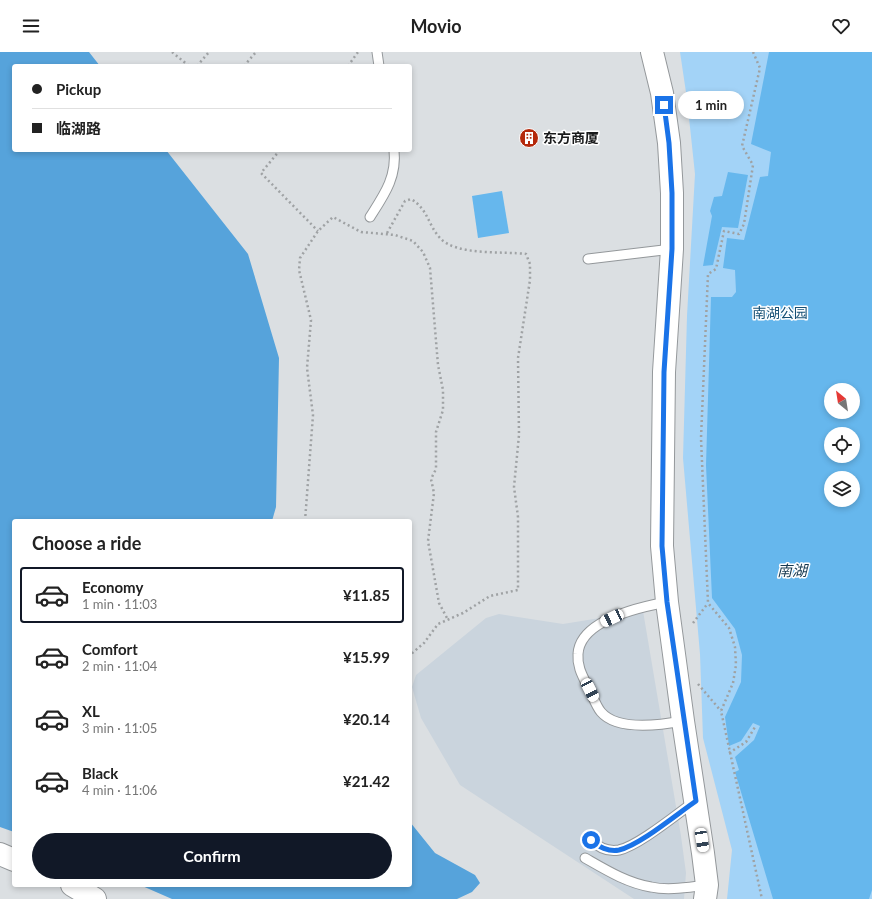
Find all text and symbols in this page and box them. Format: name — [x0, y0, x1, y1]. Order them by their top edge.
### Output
icon: menu — [20, 15, 42, 37]
text: Movio — [410, 15, 462, 37]
icon: heart — [830, 15, 852, 37]
text: Pickup — [56, 80, 101, 98]
callout: 1 min — [678, 91, 744, 119]
route end — [655, 96, 673, 114]
text: 1 min — [695, 97, 727, 113]
text: 临湖路 — [56, 119, 101, 137]
building icon: 东方商厦 — [518, 127, 540, 149]
place label: 东方商厦 — [543, 129, 599, 146]
park label: 南湖公园 — [752, 304, 808, 321]
north arrow — [824, 383, 860, 419]
map controls — [824, 383, 860, 507]
button: locate — [824, 427, 860, 463]
button: layers — [824, 471, 860, 507]
text: Choose a ride — [32, 532, 141, 554]
water label: 南湖 — [777, 561, 809, 579]
icon: car — [34, 577, 70, 613]
text: Economy — [82, 578, 143, 596]
text: ¥11.85 — [343, 586, 390, 604]
text: 1 min · 11:03 — [82, 596, 157, 612]
car — [599, 607, 625, 629]
icon: car — [34, 639, 70, 675]
text: Comfort — [82, 640, 138, 658]
text: ¥15.99 — [343, 648, 390, 666]
text: 2 min · 11:04 — [82, 658, 157, 674]
car — [579, 677, 601, 703]
icon: car — [34, 701, 70, 737]
text: XL — [82, 702, 100, 720]
text: ¥20.14 — [343, 710, 390, 728]
text: 3 min · 11:05 — [82, 720, 157, 736]
icon: car — [34, 763, 70, 799]
text: Black — [82, 764, 118, 782]
text: ¥21.42 — [343, 772, 390, 790]
text: 4 min · 11:06 — [82, 782, 157, 798]
car — [694, 827, 710, 853]
route start — [582, 831, 600, 849]
button: Confirm — [32, 833, 392, 879]

